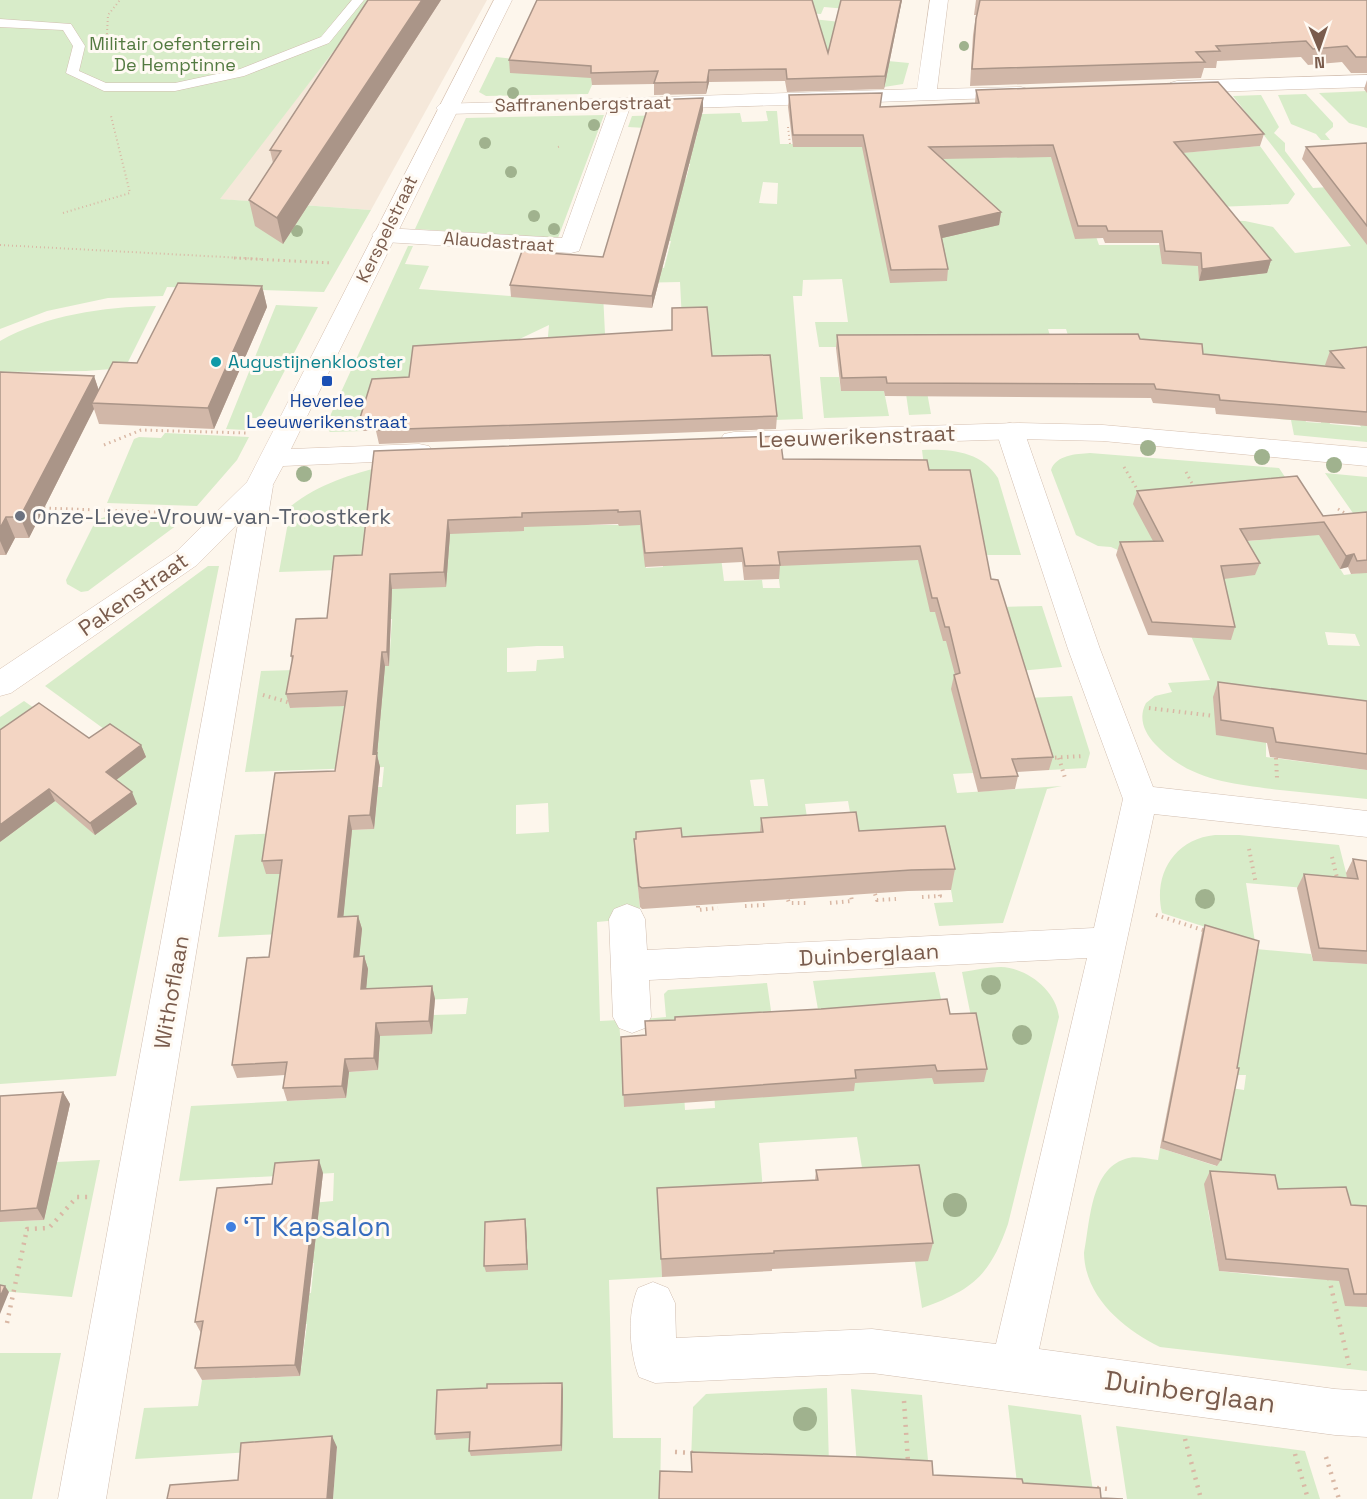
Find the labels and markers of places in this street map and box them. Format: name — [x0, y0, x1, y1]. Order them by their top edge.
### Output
place label: Augustijnenklooster — [228, 350, 403, 373]
marker: Augustijnenklooster — [209, 355, 223, 369]
marker: Heverlee Leeuwerikenstraat — [320, 374, 334, 388]
place label: Heverlee Leeuwerikenstraat — [246, 389, 408, 433]
place label: Onze-Lieve-Vrouw-van-Troostkerk — [32, 502, 391, 530]
marker: Onze-Lieve-Vrouw-van-Troostkerk — [13, 509, 27, 523]
place label: ‘T Kapsalon — [243, 1209, 391, 1244]
marker: ‘T Kapsalon — [224, 1220, 238, 1234]

